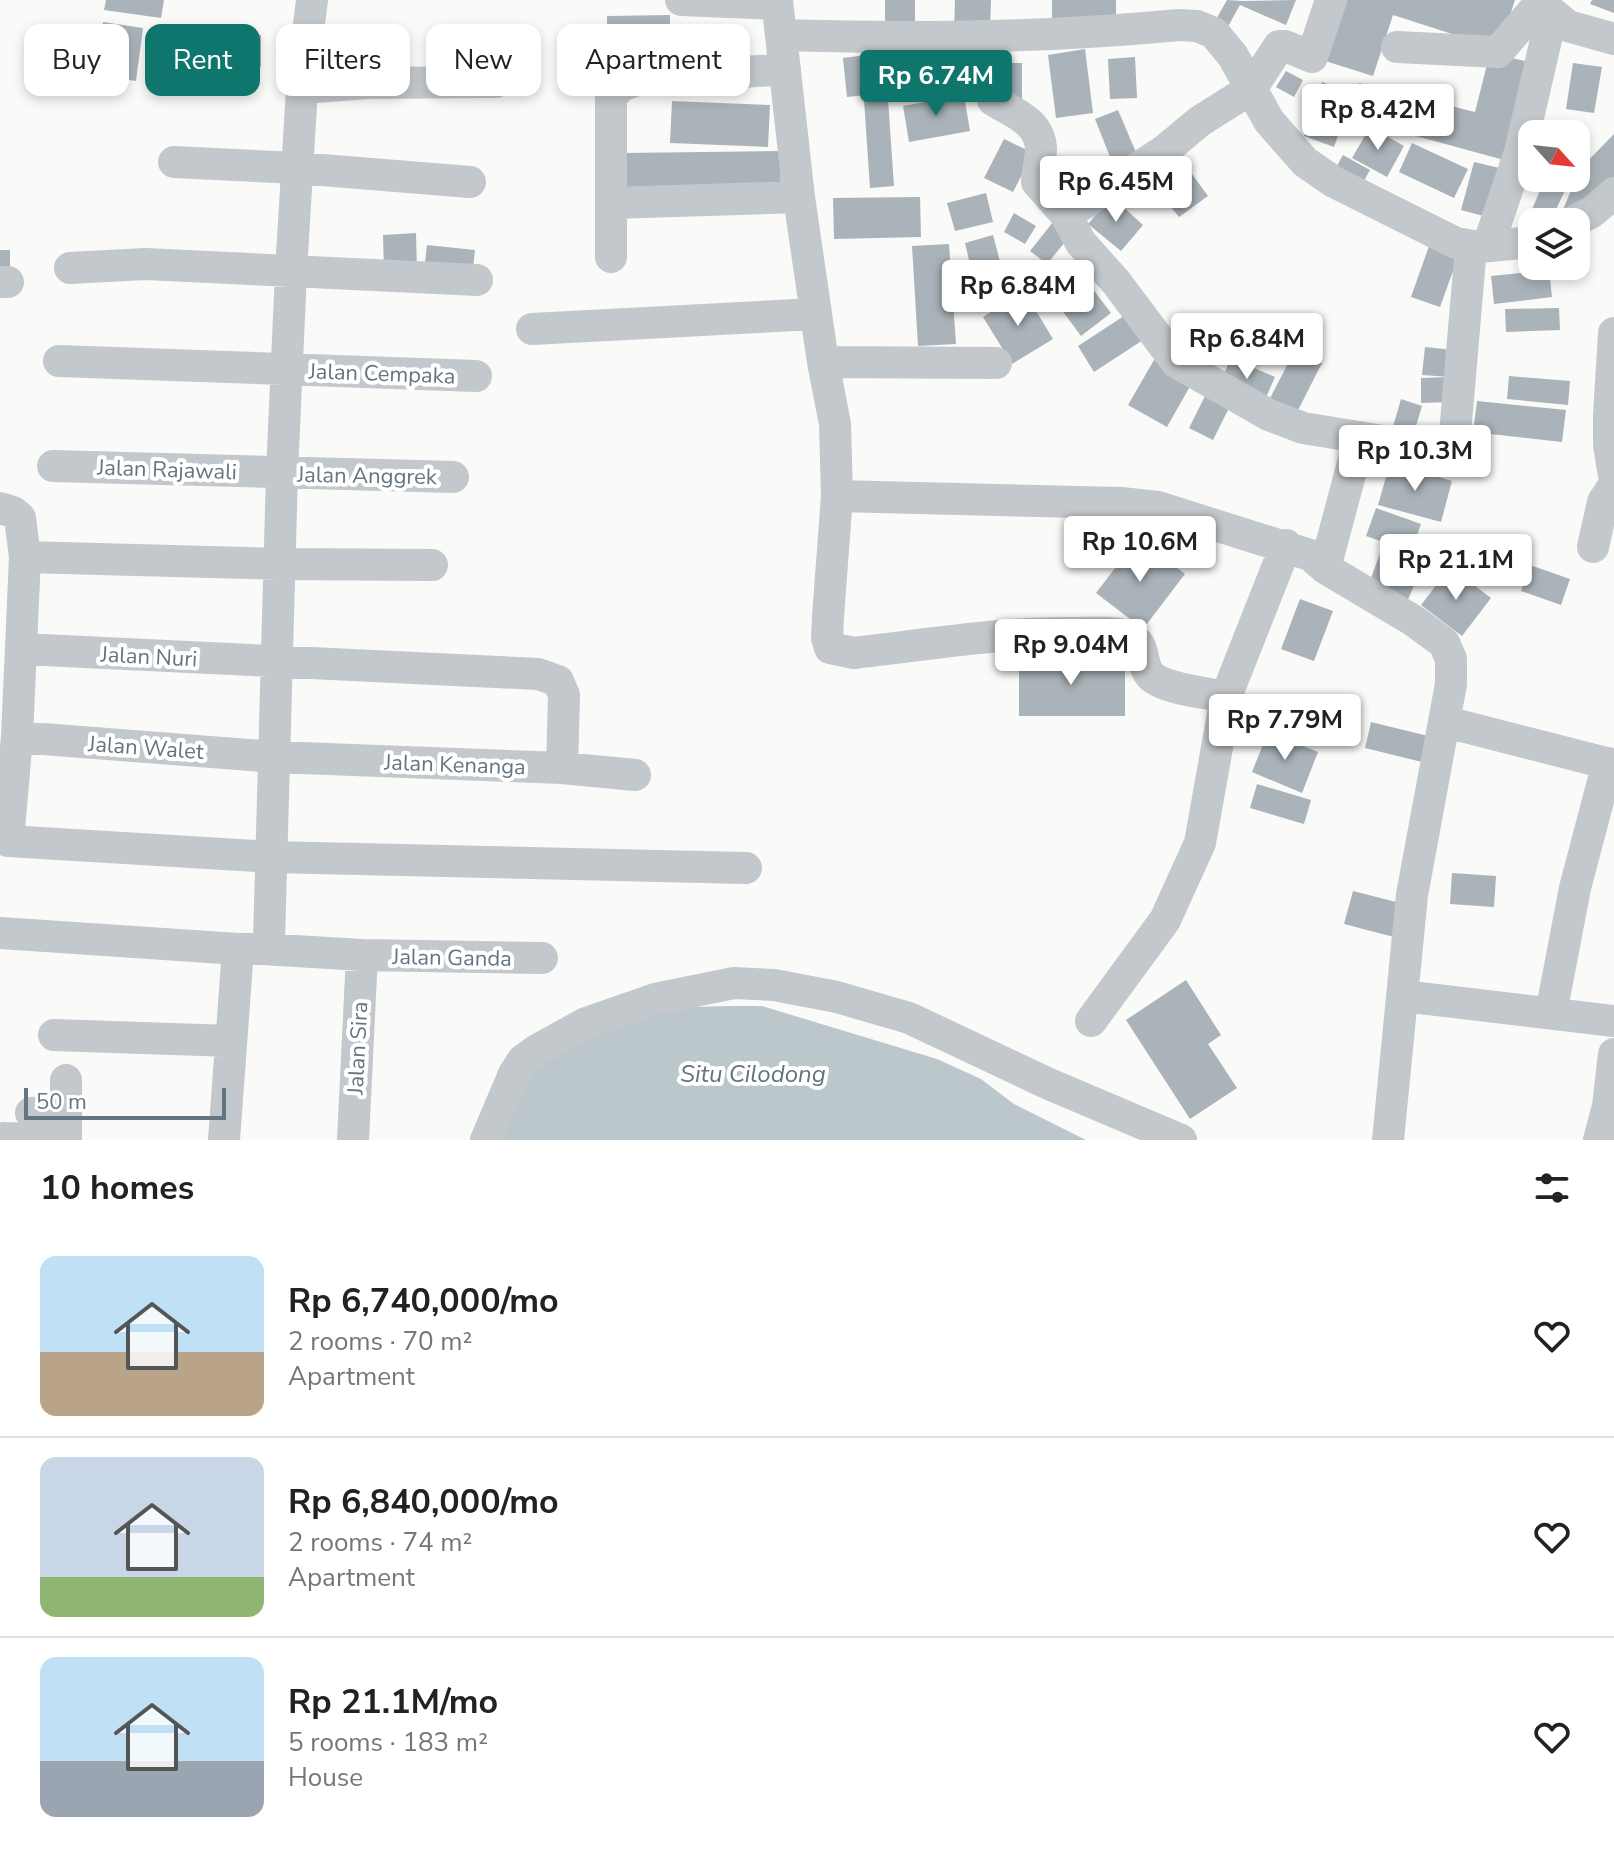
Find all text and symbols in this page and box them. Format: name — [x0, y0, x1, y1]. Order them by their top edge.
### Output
chip: Buy — [24, 24, 129, 96]
chip: Rent — [145, 24, 260, 96]
chip: Filters — [276, 24, 410, 96]
chip: New — [426, 24, 541, 96]
chip: Apartment — [557, 24, 750, 96]
pin: Rp 6.74M — [853, 50, 1019, 118]
text: Rp 6.74M — [878, 58, 994, 93]
pin: Rp 8.42M — [1295, 84, 1461, 152]
text: Rp 8.42M — [1320, 92, 1436, 127]
north arrow — [1518, 120, 1590, 192]
map controls — [1518, 120, 1590, 280]
pin: Rp 6.45M — [1033, 156, 1199, 224]
text: Rp 6.45M — [1058, 164, 1174, 199]
button: layers — [1518, 208, 1590, 280]
pin: Rp 6.84M — [935, 260, 1101, 328]
text: Rp 6.84M — [960, 268, 1076, 303]
pin: Rp 6.84M — [1164, 313, 1330, 381]
text: Rp 6.84M — [1189, 321, 1305, 356]
street label: Jalan Cempaka — [307, 356, 456, 392]
pin: Rp 10.3M — [1332, 425, 1498, 493]
text: Rp 10.3M — [1357, 433, 1473, 468]
street label: Jalan Rajawali — [96, 453, 237, 487]
street label: Jalan Anggrek — [296, 460, 438, 492]
pin: Rp 10.6M — [1057, 516, 1223, 584]
text: Rp 10.6M — [1082, 524, 1198, 559]
pin: Rp 21.1M — [1373, 534, 1539, 602]
text: Rp 21.1M — [1398, 542, 1514, 577]
pin: Rp 9.04M — [988, 619, 1154, 687]
text: Rp 9.04M — [1013, 627, 1129, 662]
street label: Jalan Nuri — [99, 639, 198, 675]
pin: Rp 7.79M — [1202, 694, 1368, 762]
text: Rp 7.79M — [1227, 702, 1343, 737]
street label: Jalan Walet — [86, 729, 205, 767]
street label: Jalan Kenanga — [383, 748, 526, 782]
street label: Jalan Ganda — [391, 942, 512, 974]
street label: Jalan Sira — [341, 1001, 375, 1096]
water label: Situ Cilodong — [680, 1058, 826, 1090]
scale bar — [24, 1084, 226, 1120]
text: 50 m — [36, 1087, 87, 1117]
text: 10 homes — [40, 1165, 194, 1211]
icon: filters — [1530, 1166, 1574, 1210]
text: Rp 6,740,000/mo — [288, 1278, 559, 1324]
icon: home — [104, 1288, 200, 1384]
icon: heart — [1530, 1314, 1574, 1358]
text: 2 rooms · 70 m² — [288, 1324, 472, 1359]
text: Apartment — [288, 1359, 415, 1394]
text: Rp 6,840,000/mo — [288, 1479, 559, 1525]
icon: home — [104, 1489, 200, 1585]
icon: heart — [1530, 1515, 1574, 1559]
text: 2 rooms · 74 m² — [288, 1525, 472, 1560]
text: Apartment — [288, 1560, 415, 1595]
text: Rp 21.1M/mo — [288, 1679, 498, 1725]
icon: home — [104, 1689, 200, 1785]
icon: heart — [1530, 1715, 1574, 1759]
text: 5 rooms · 183 m² — [288, 1725, 488, 1760]
text: House — [288, 1760, 363, 1795]

